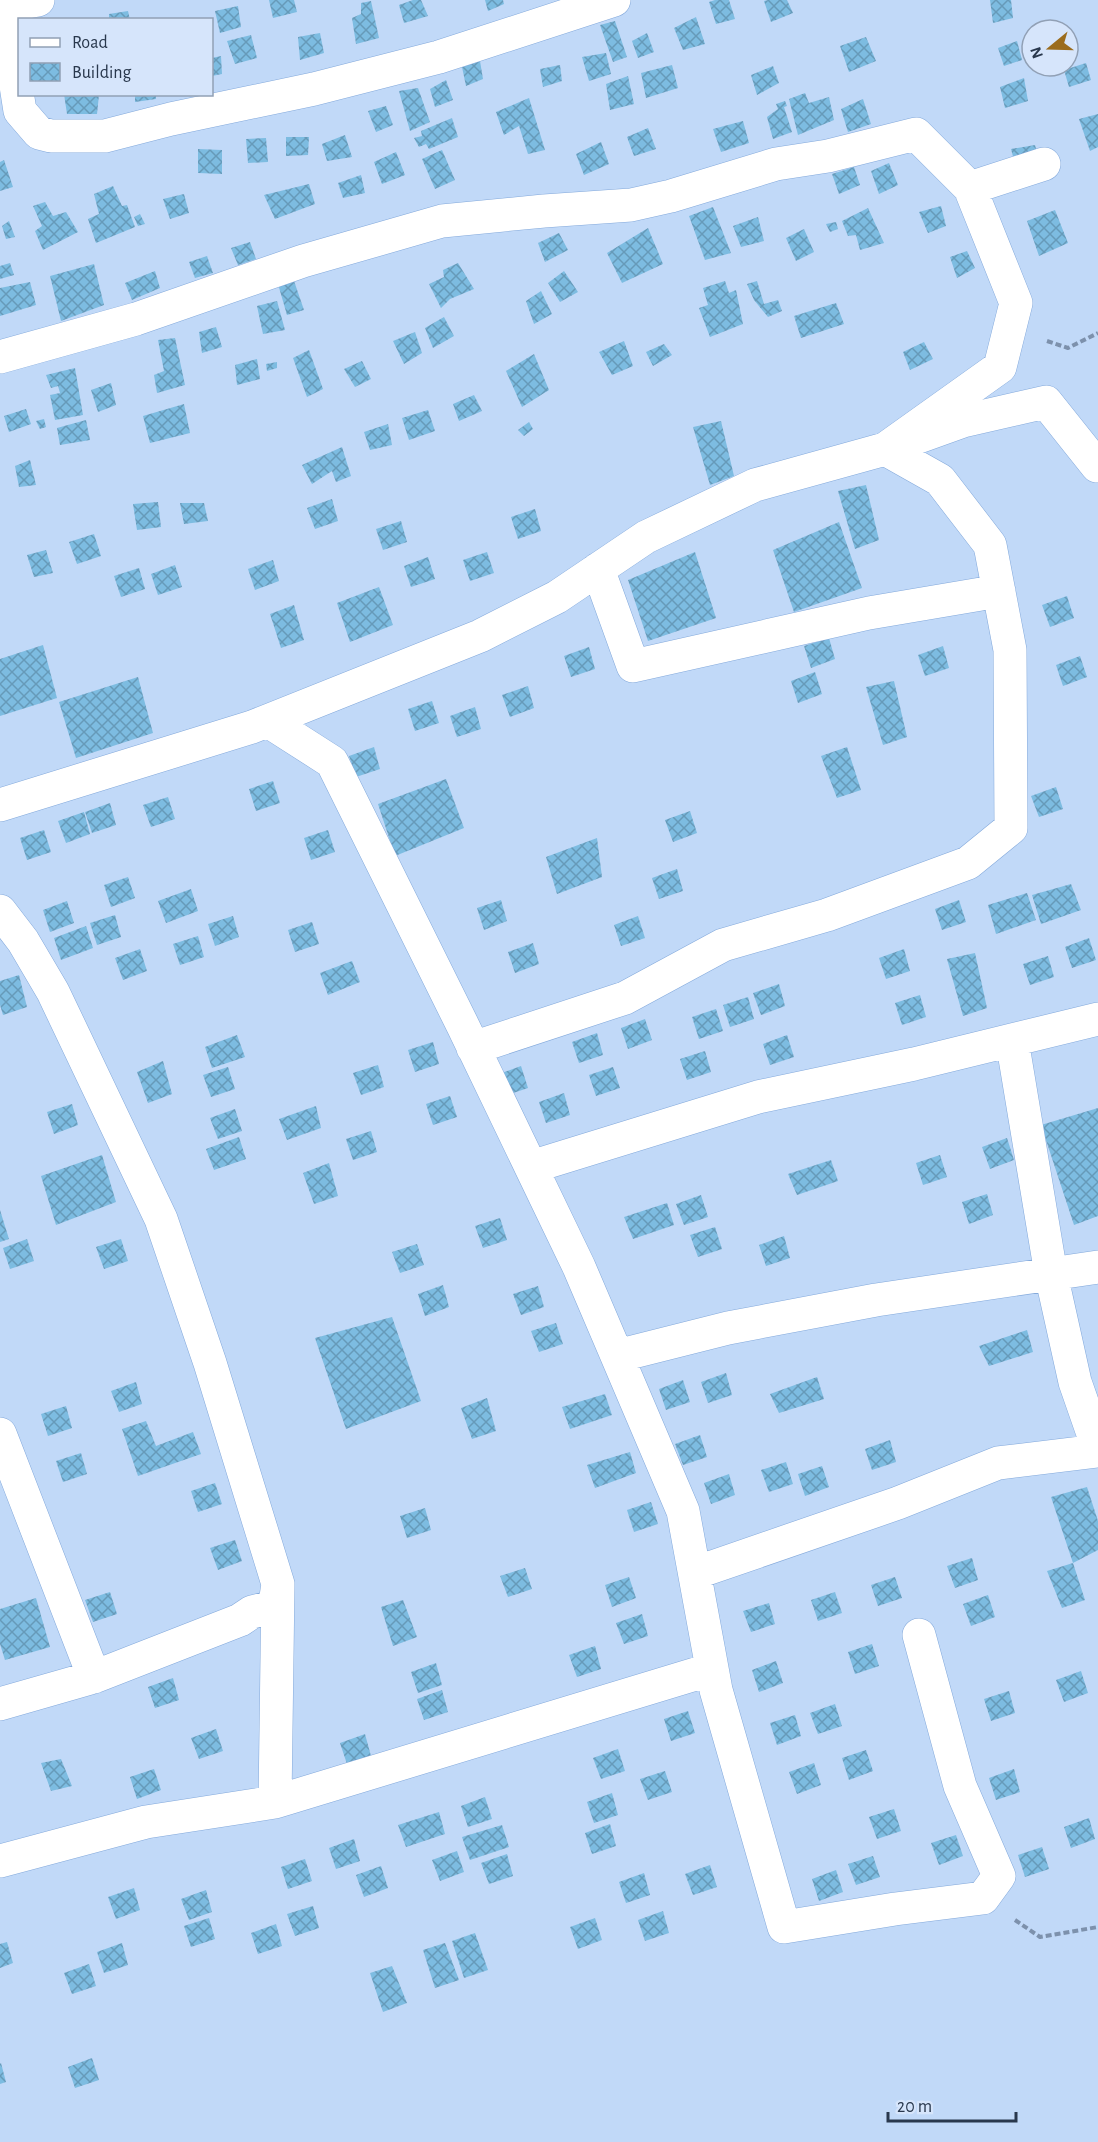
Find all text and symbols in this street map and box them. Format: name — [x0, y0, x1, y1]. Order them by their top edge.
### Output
legend — [18, 18, 213, 96]
north arrow — [1020, 18, 1080, 78]
text: Road — [72, 34, 108, 52]
text: N — [1027, 45, 1046, 60]
text: Building — [72, 64, 132, 82]
scale bar — [888, 2085, 1016, 2123]
text: 20 m — [897, 2098, 932, 2116]

